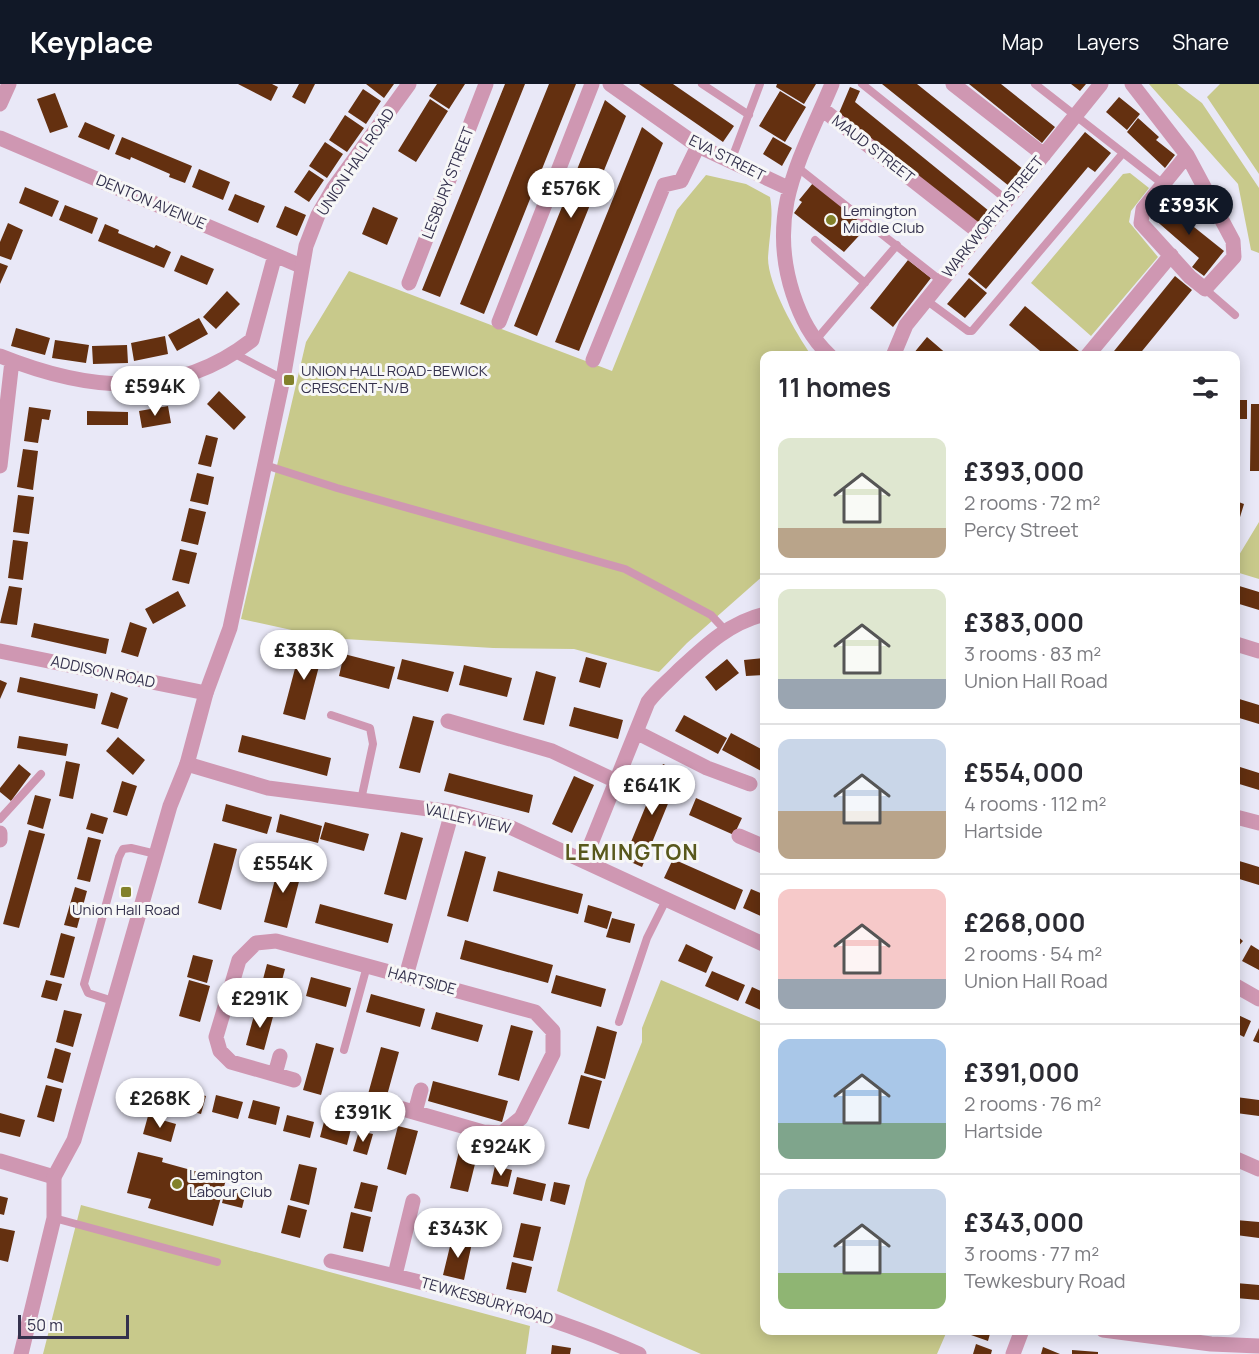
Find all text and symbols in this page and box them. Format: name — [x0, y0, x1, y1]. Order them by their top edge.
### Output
text: Keyplace — [30, 23, 153, 61]
text: Map — [1002, 28, 1043, 56]
text: Layers — [1076, 28, 1139, 56]
text: Share — [1172, 28, 1229, 56]
street label: UNION HALL ROAD — [312, 104, 399, 220]
street label: MAUD STREET — [828, 110, 919, 187]
street label: LESBURY STREET — [416, 124, 479, 242]
street label: EVA STREET — [686, 129, 769, 186]
street label: WARKWORTH STREET — [937, 151, 1048, 282]
pin: £576K — [529, 168, 613, 219]
street label: DENTON AVENUE — [93, 169, 209, 234]
text: £576K — [541, 174, 601, 201]
pin: £393K — [1147, 185, 1231, 236]
text: £393K — [1159, 191, 1219, 218]
place label: Lemington Middle Club — [843, 200, 924, 238]
marker: Lemington Middle Club — [824, 213, 838, 227]
place label: UNION HALL ROAD-BEWICK CRESCENT-N/B — [301, 360, 488, 398]
pin: £594K — [113, 366, 197, 417]
text: 11 homes — [778, 369, 891, 405]
icon: filters — [1189, 371, 1222, 404]
text: £594K — [125, 372, 185, 399]
marker: UNION HALL ROAD-BEWICK CRESCENT-N/B — [282, 373, 296, 387]
text: £393,000 — [964, 453, 1084, 489]
icon: home — [826, 462, 898, 534]
text: 2 rooms · 72 m² — [964, 489, 1100, 516]
text: Percy Street — [964, 516, 1079, 543]
text: £383,000 — [964, 604, 1084, 640]
icon: home — [826, 613, 898, 685]
pin: £383K — [262, 630, 346, 681]
text: £383K — [274, 636, 334, 663]
text: 3 rooms · 83 m² — [964, 640, 1101, 667]
street label: ADDISON ROAD — [49, 650, 157, 693]
text: Union Hall Road — [964, 667, 1108, 694]
text: £554,000 — [964, 754, 1084, 790]
icon: home — [826, 763, 898, 835]
pin: £641K — [610, 765, 694, 816]
text: £641K — [623, 771, 681, 798]
text: 4 rooms · 112 m² — [964, 790, 1106, 817]
street label: VALLEY VIEW — [423, 798, 513, 839]
text: Hartside — [964, 817, 1043, 844]
district label: LEMINGTON — [565, 838, 699, 866]
pin: £554K — [241, 843, 325, 894]
text: £554K — [253, 849, 313, 876]
marker: Union Hall Road — [119, 885, 133, 899]
place label: Union Hall Road — [72, 899, 180, 920]
text: £268,000 — [964, 904, 1086, 940]
icon: home — [826, 913, 898, 985]
text: 2 rooms · 54 m² — [964, 940, 1102, 967]
street label: HARTSIDE — [386, 961, 458, 1000]
text: Union Hall Road — [964, 967, 1108, 994]
pin: £291K — [218, 978, 302, 1029]
text: £291K — [231, 984, 289, 1011]
text: £391,000 — [964, 1054, 1080, 1090]
icon: home — [826, 1063, 898, 1135]
pin: £268K — [118, 1078, 202, 1129]
text: £268K — [130, 1084, 190, 1111]
text: 2 rooms · 76 m² — [964, 1090, 1101, 1117]
pin: £391K — [321, 1092, 405, 1143]
text: £391K — [334, 1098, 392, 1125]
text: Hartside — [964, 1117, 1043, 1144]
pin: £924K — [459, 1126, 543, 1177]
text: £924K — [471, 1132, 531, 1159]
place label: Lemington Labour Club — [189, 1164, 272, 1202]
marker: Lemington Labour Club — [170, 1177, 184, 1191]
text: £343,000 — [964, 1204, 1084, 1240]
pin: £343K — [416, 1208, 500, 1259]
icon: home — [826, 1213, 898, 1285]
text: £343K — [428, 1214, 488, 1241]
text: 3 rooms · 77 m² — [964, 1240, 1099, 1267]
text: Tewkesbury Road — [964, 1267, 1126, 1294]
street label: TEWKESBURY ROAD — [418, 1272, 556, 1330]
scale bar — [18, 1312, 129, 1340]
text: 50 m — [27, 1314, 63, 1336]

